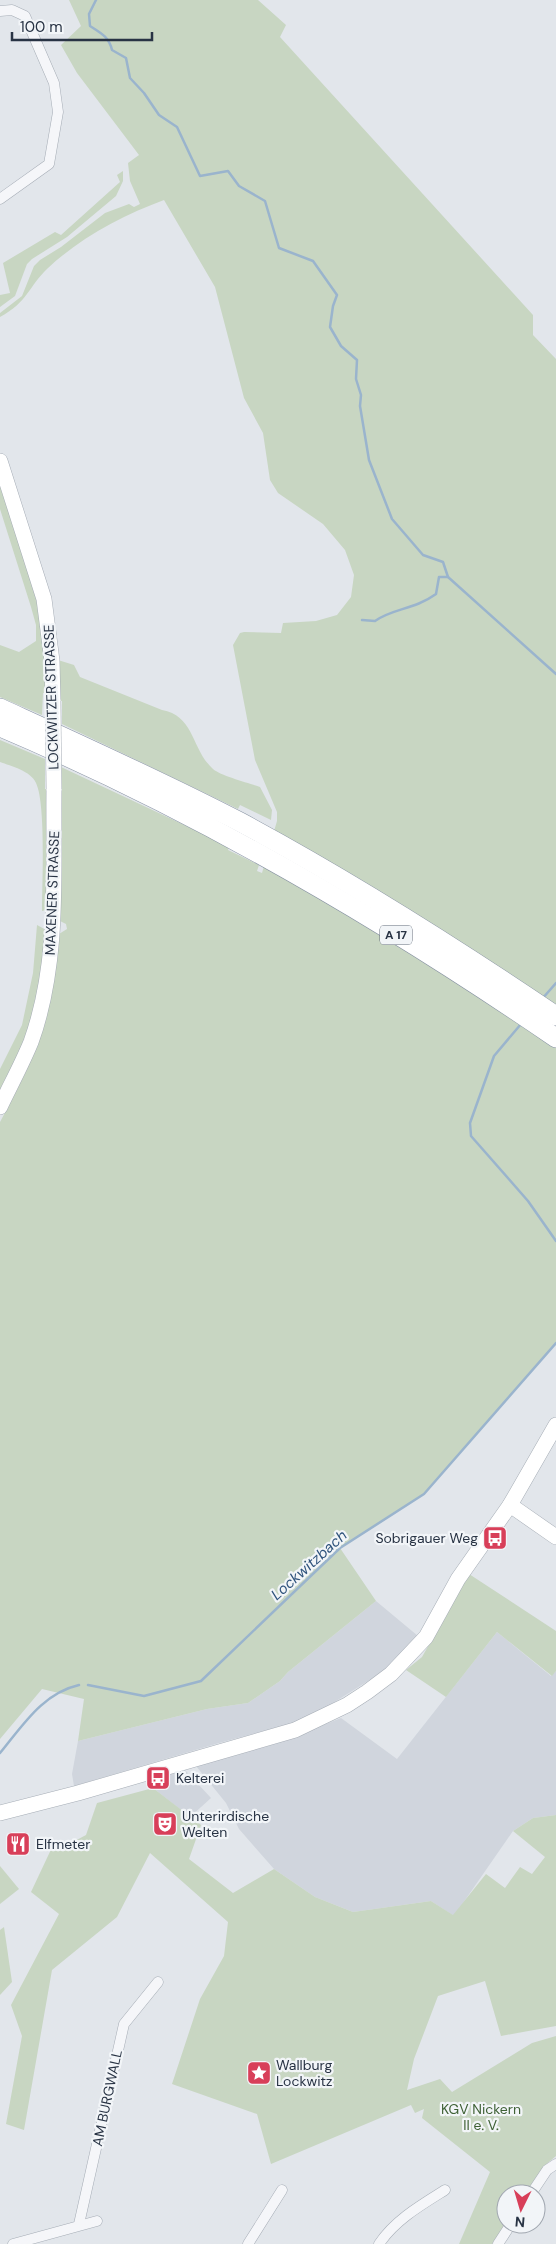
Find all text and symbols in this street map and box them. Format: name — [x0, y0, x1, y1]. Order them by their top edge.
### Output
scale bar — [12, 10, 152, 42]
text: 100 m — [20, 17, 63, 37]
street label: LOCKWITZER STRASSE — [39, 624, 63, 770]
street label: MAXENER STRASSE — [41, 830, 63, 956]
road number: A 17 — [380, 926, 412, 944]
water label: Lockwitzbach — [267, 1525, 351, 1604]
bus stop icon: Sobrigauer Weg — [482, 1525, 508, 1551]
place label: Sobrigauer Weg — [375, 1529, 478, 1547]
bus stop icon: Kelterei — [145, 1765, 171, 1791]
place label: Kelterei — [176, 1769, 224, 1787]
place label: Unterirdische Welten — [182, 1807, 269, 1841]
theatre icon: Unterirdische Welten — [152, 1811, 178, 1837]
restaurant icon: Elfmeter — [5, 1831, 31, 1857]
place label: Elfmeter — [36, 1835, 90, 1853]
street label: AM BURGWALL — [88, 2048, 126, 2148]
place label: Wallburg Lockwitz — [276, 2056, 333, 2090]
place icon: Wallburg Lockwitz — [246, 2060, 272, 2086]
park label: KGV Nickern II e. V. — [441, 2100, 521, 2134]
north arrow — [496, 2184, 546, 2234]
text: N — [514, 2213, 526, 2231]

